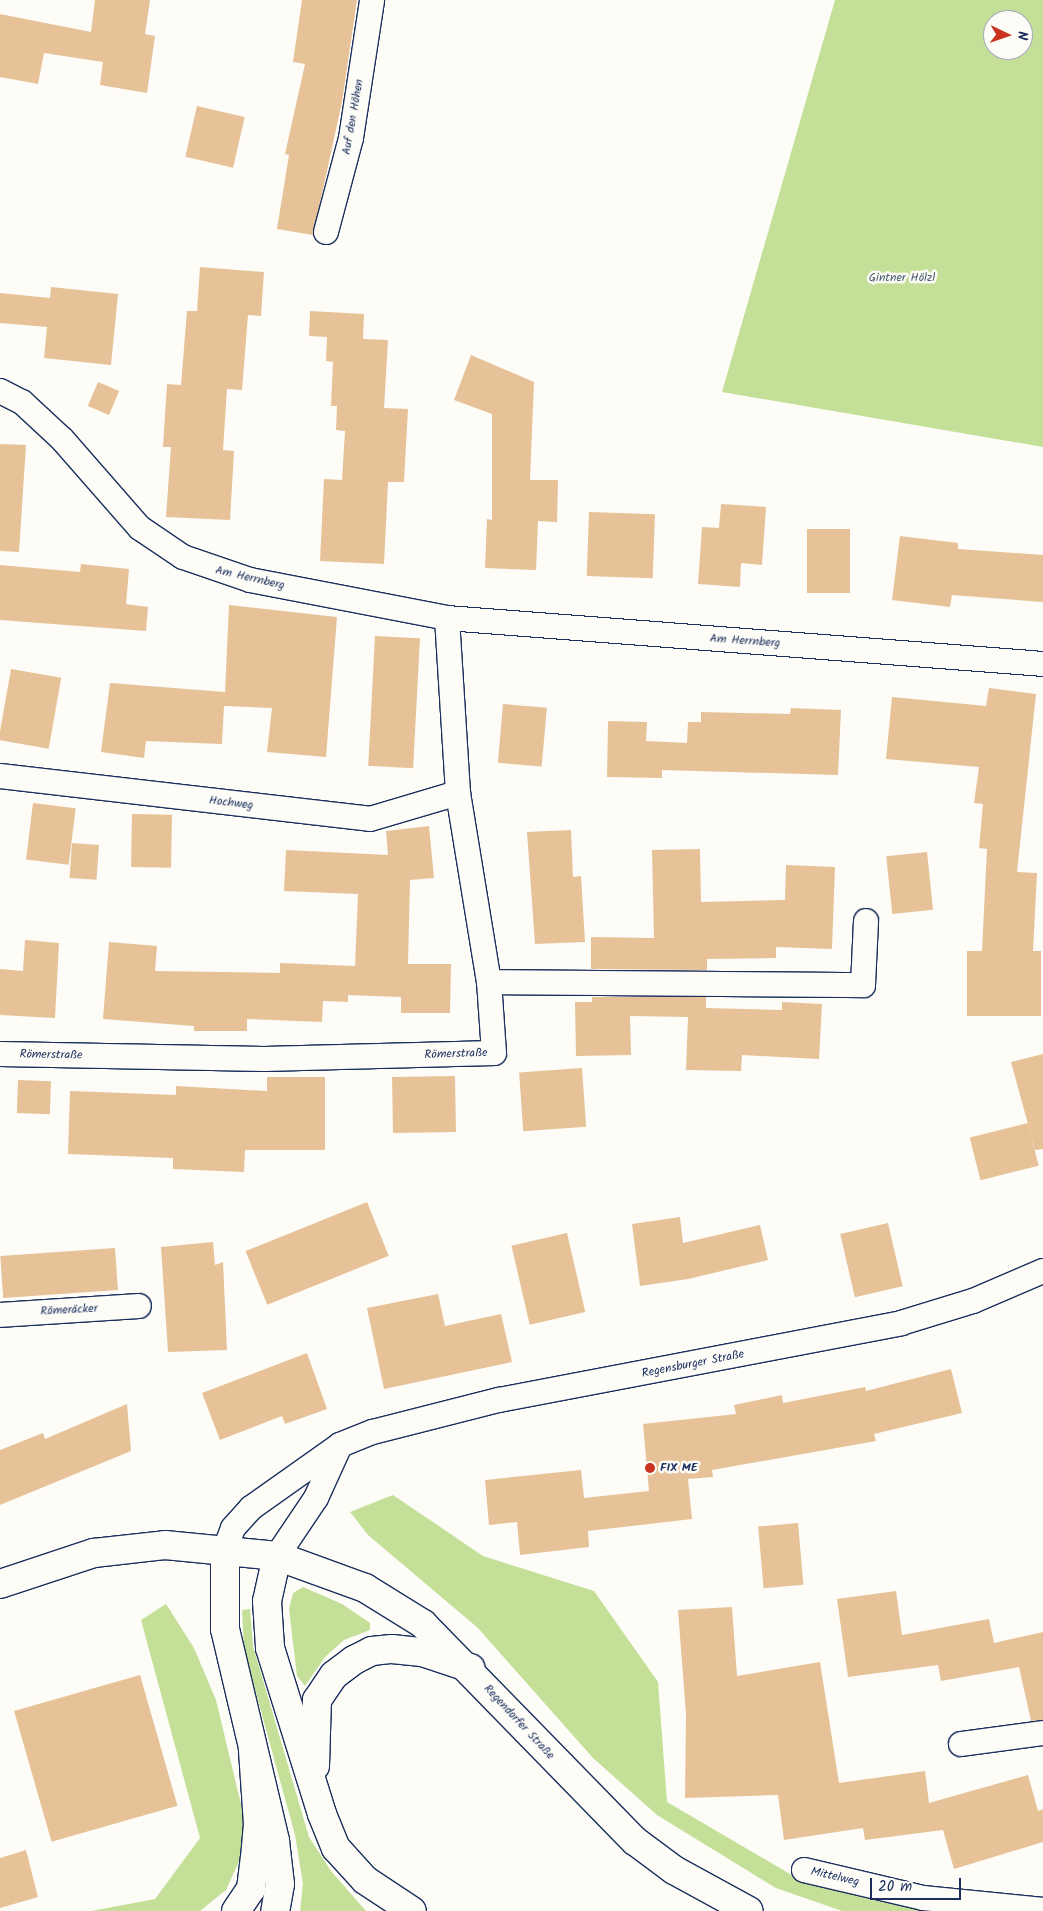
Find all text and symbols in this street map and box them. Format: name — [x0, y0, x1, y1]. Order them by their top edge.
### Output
north arrow — [983, 10, 1033, 60]
text: N — [1011, 31, 1033, 41]
street label: Auf den Höhen — [339, 78, 367, 156]
park label: Gintner Hölzl — [869, 271, 935, 285]
street label: Am Herrnberg — [214, 563, 286, 593]
street label: Am Herrnberg — [709, 631, 781, 651]
street label: Hochweg — [208, 793, 254, 813]
street label: Römerstraße — [424, 1046, 488, 1062]
street label: Römerstraße — [19, 1047, 83, 1063]
street label: Römeräcker — [40, 1301, 98, 1319]
street label: Regensburger Straße — [641, 1347, 745, 1381]
place label: FIX ME — [660, 1461, 698, 1475]
marker: FIX ME — [644, 1462, 656, 1474]
street label: Regendorfer Straße — [481, 1682, 557, 1762]
street label: Mittelweg — [809, 1864, 861, 1890]
scale bar — [873, 1868, 964, 1900]
text: 20 m — [878, 1875, 912, 1899]

